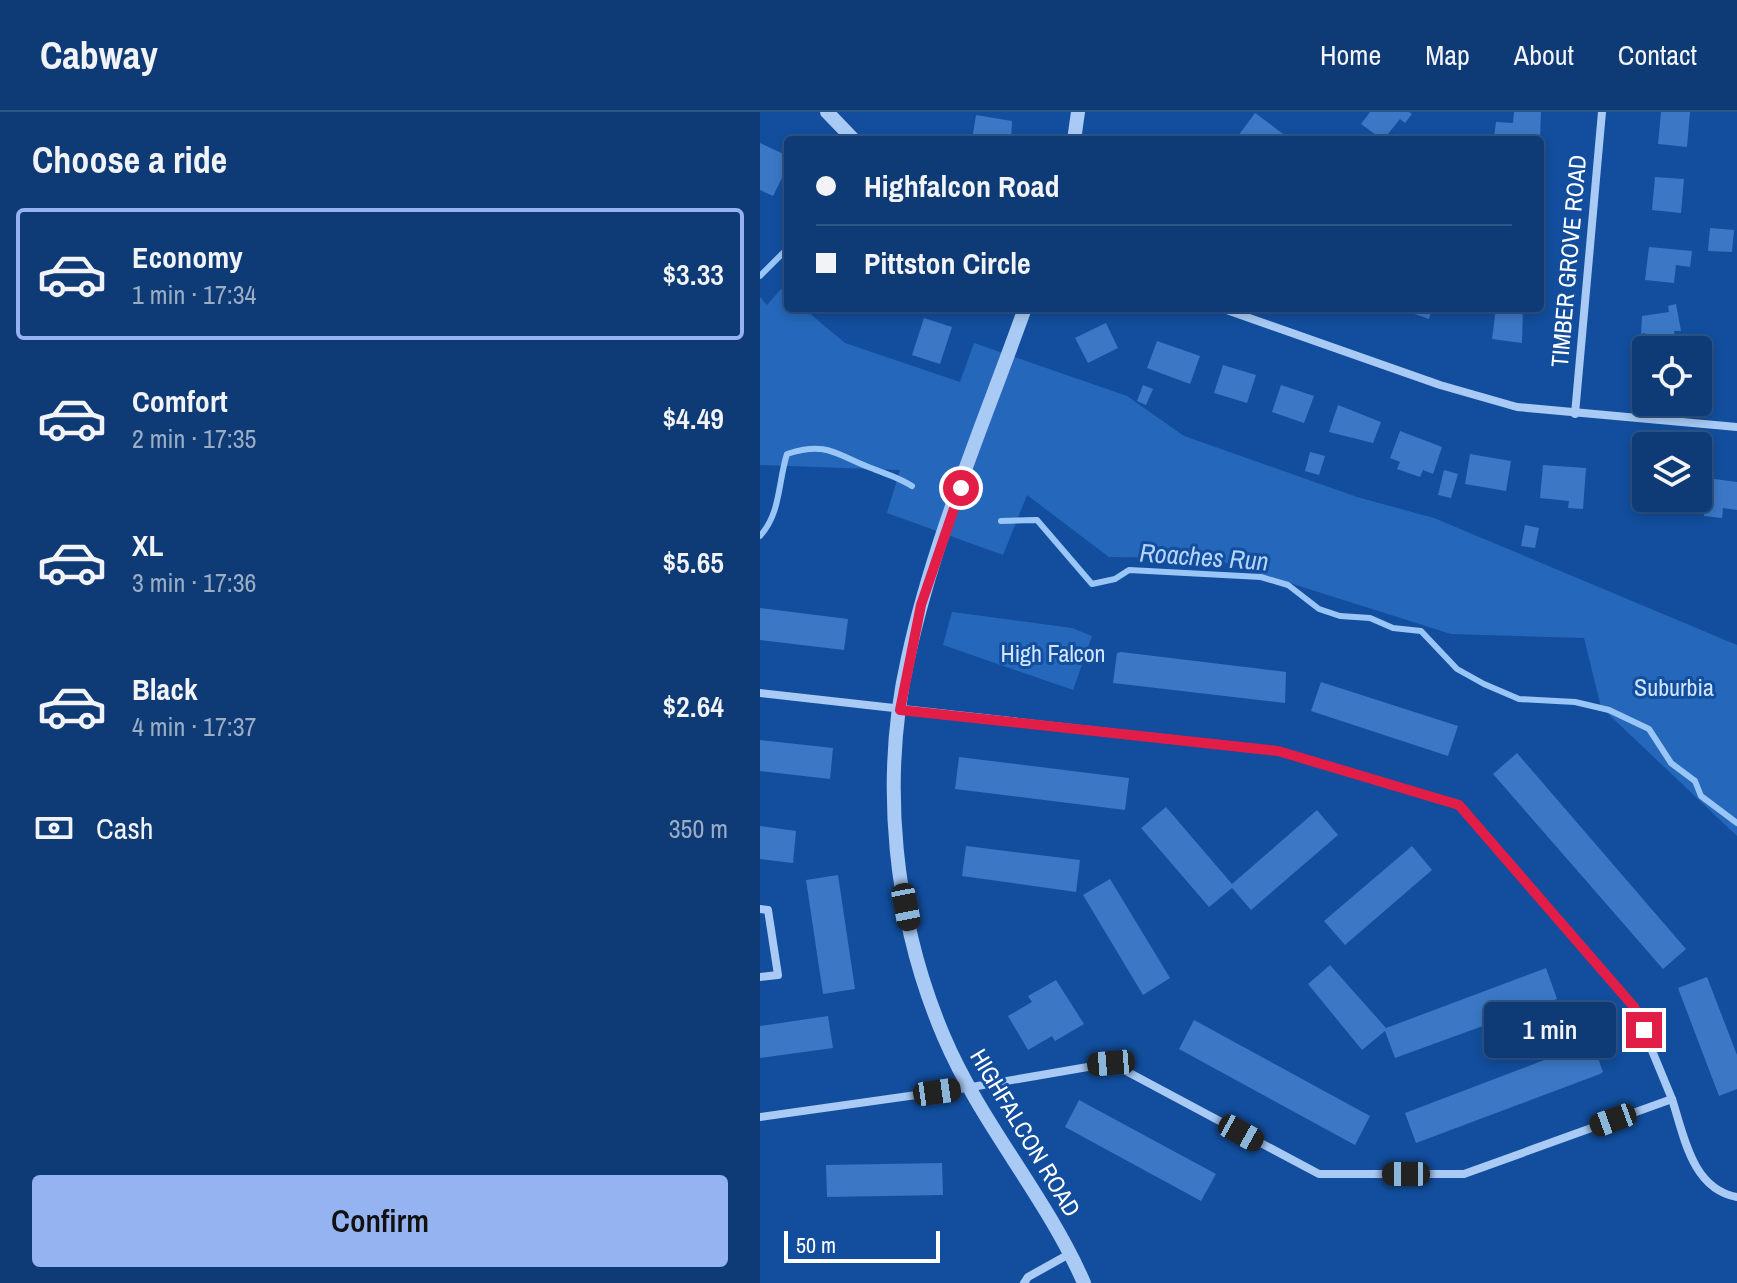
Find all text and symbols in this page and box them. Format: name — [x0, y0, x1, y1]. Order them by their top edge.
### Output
text: Cabway — [40, 30, 158, 81]
text: Home — [1320, 36, 1381, 74]
text: Map — [1425, 36, 1470, 74]
text: About — [1514, 36, 1574, 74]
text: Contact — [1618, 36, 1697, 74]
text: Choose a ride — [32, 136, 227, 184]
street label: TIMBER GROVE ROAD — [1543, 153, 1593, 369]
text: Highfalcon Road — [864, 166, 1059, 206]
text: Economy — [132, 237, 243, 277]
icon: car — [36, 238, 108, 310]
text: Pittston Circle — [864, 243, 1031, 283]
text: $3.33 — [662, 254, 724, 294]
text: 1 min · 17:34 — [132, 277, 256, 312]
map controls — [1632, 336, 1712, 512]
button: locate — [1632, 336, 1712, 416]
text: Comfort — [132, 381, 228, 421]
icon: car — [36, 382, 108, 454]
text: $4.49 — [662, 398, 724, 438]
text: 2 min · 17:35 — [132, 421, 256, 456]
button: layers — [1632, 432, 1712, 512]
route start — [943, 470, 979, 506]
text: XL — [132, 525, 163, 565]
icon: car — [36, 526, 108, 598]
water label: Roaches Run — [1138, 535, 1270, 578]
text: $5.65 — [662, 542, 724, 582]
text: 3 min · 17:36 — [132, 565, 256, 600]
park label: High Falcon — [1000, 637, 1106, 669]
text: Black — [132, 669, 198, 709]
icon: car — [36, 670, 108, 742]
park label: Suburbia — [1634, 671, 1714, 703]
text: $2.64 — [662, 686, 724, 726]
text: 4 min · 17:37 — [132, 709, 256, 744]
icon: cash — [32, 806, 76, 850]
text: Cash — [96, 808, 153, 848]
text: 350 m — [669, 811, 728, 846]
car — [890, 881, 922, 933]
callout: 1 min — [1484, 1002, 1616, 1058]
text: 1 min — [1523, 1012, 1577, 1047]
route end — [1626, 1012, 1662, 1048]
street label: HIGHFALCON ROAD — [963, 1043, 1089, 1222]
car — [1086, 1049, 1136, 1077]
car — [912, 1077, 962, 1107]
car — [1586, 1101, 1640, 1139]
car — [1214, 1111, 1268, 1155]
car — [1382, 1162, 1430, 1186]
button: Confirm — [32, 1175, 728, 1267]
scale bar — [784, 1227, 940, 1263]
text: 50 m — [796, 1230, 836, 1260]

